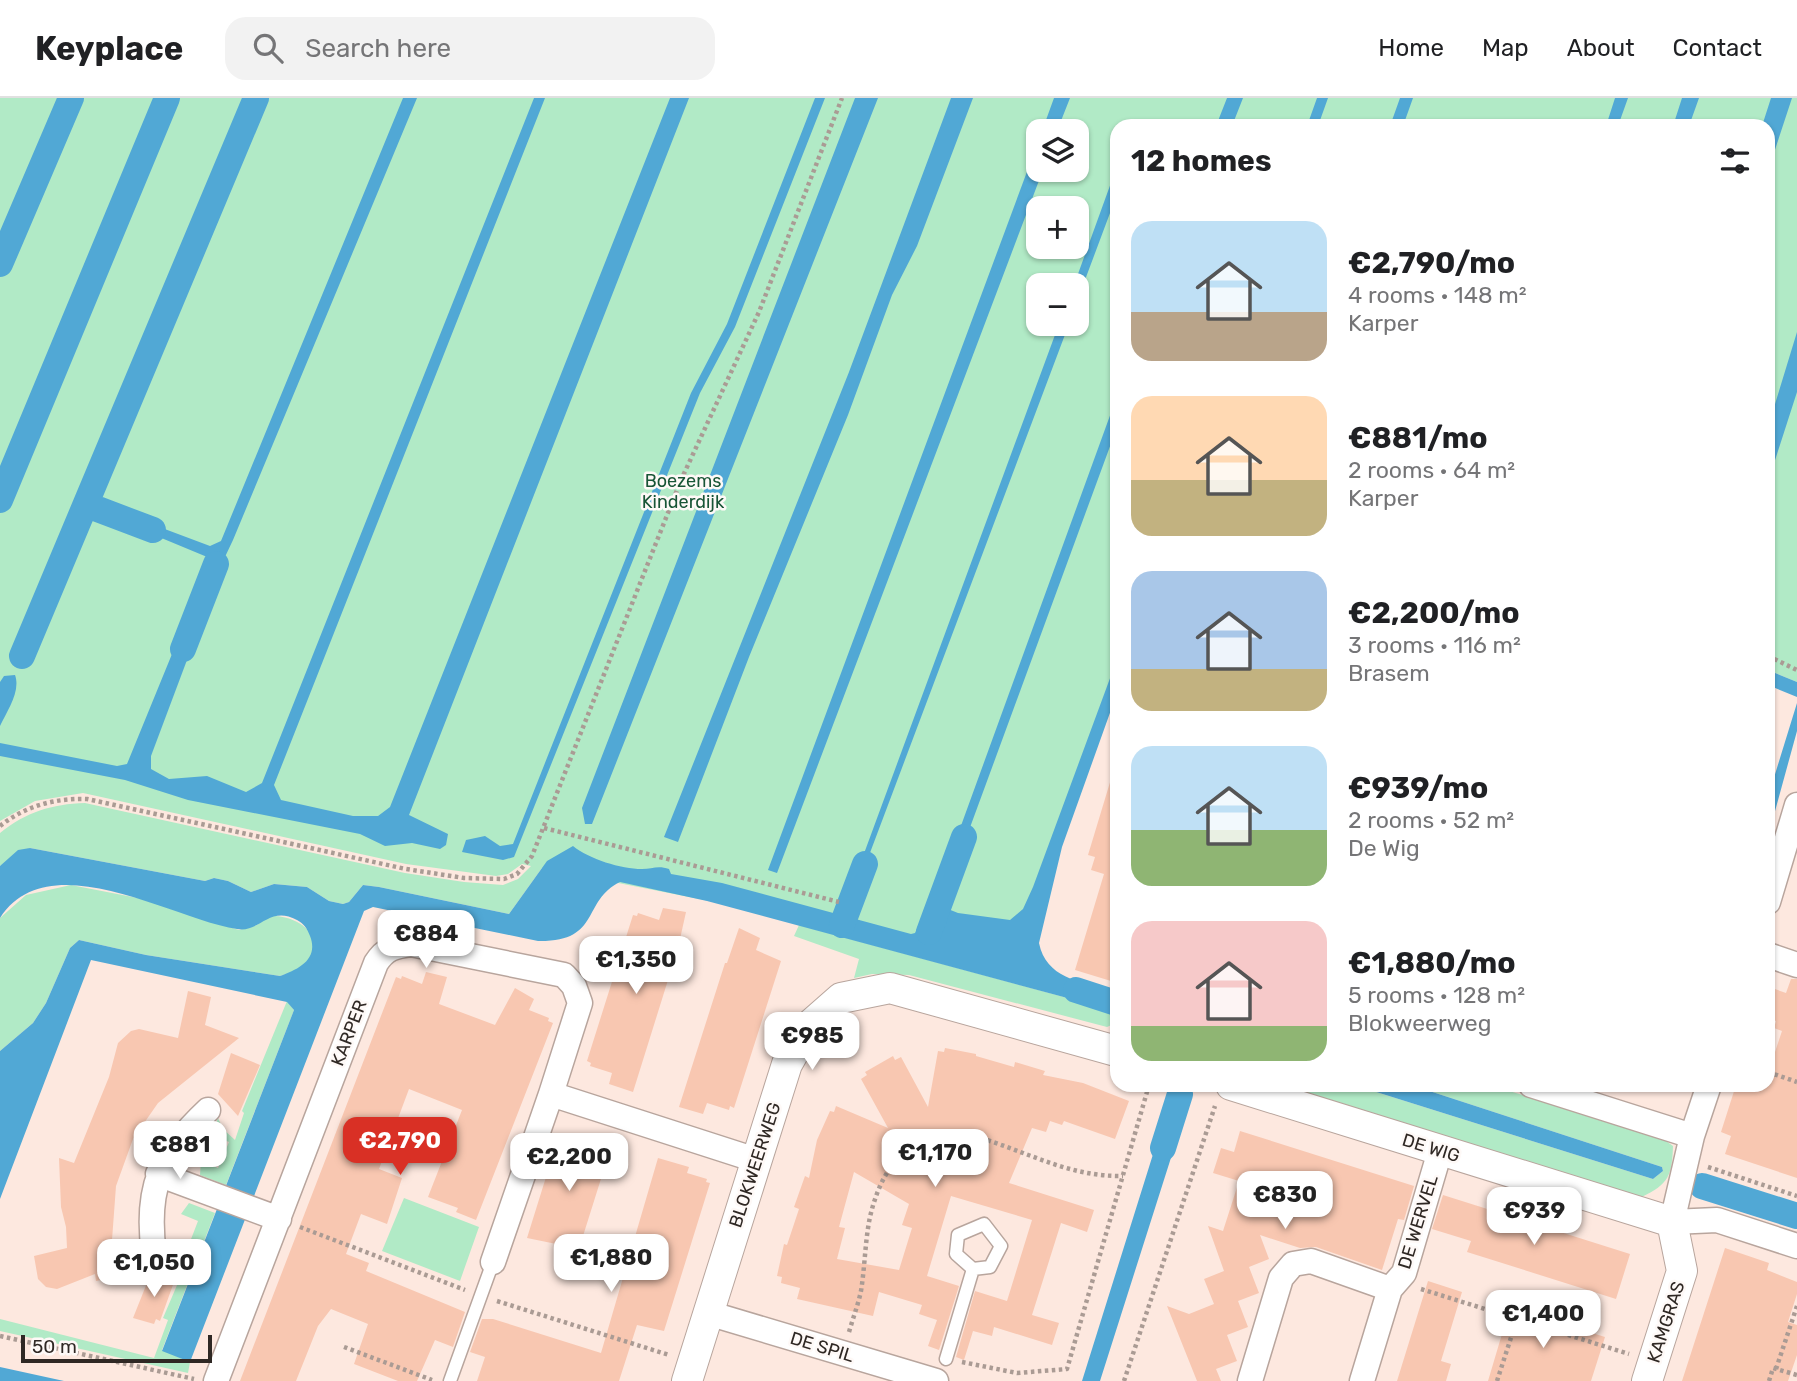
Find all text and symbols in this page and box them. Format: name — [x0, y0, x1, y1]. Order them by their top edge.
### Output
search box — [225, 17, 715, 80]
text: Keyplace — [35, 29, 183, 68]
icon: search — [249, 29, 287, 67]
text: Search here — [305, 33, 451, 64]
text: Home — [1378, 34, 1444, 62]
text: Map — [1482, 34, 1529, 62]
text: About — [1567, 34, 1635, 62]
text: Contact — [1673, 34, 1762, 62]
map controls — [1026, 119, 1089, 336]
button: layers — [1026, 119, 1089, 182]
icon: filters — [1716, 142, 1754, 180]
text: 12 homes — [1131, 143, 1272, 179]
button: + — [1026, 196, 1089, 259]
text: €2,790/mo — [1348, 245, 1515, 281]
icon: home — [1187, 249, 1271, 333]
button: − — [1026, 273, 1089, 336]
text: 4 rooms · 148 m² — [1348, 281, 1527, 309]
text: Karper — [1348, 309, 1418, 337]
text: €881/mo — [1348, 420, 1488, 456]
icon: home — [1187, 424, 1271, 508]
text: 2 rooms · 64 m² — [1348, 456, 1515, 484]
park label: Boezems Kinderdijk — [642, 470, 725, 513]
text: Karper — [1348, 484, 1418, 512]
text: €2,200/mo — [1348, 595, 1520, 631]
icon: home — [1187, 599, 1271, 683]
text: 3 rooms · 116 m² — [1348, 631, 1521, 659]
text: Brasem — [1348, 659, 1430, 687]
text: €939/mo — [1348, 770, 1488, 806]
icon: home — [1187, 774, 1271, 858]
text: 2 rooms · 52 m² — [1348, 806, 1514, 834]
text: De Wig — [1348, 834, 1420, 862]
pin: €884 — [385, 910, 467, 970]
text: €884 — [394, 919, 458, 947]
pin: €1,350 — [579, 936, 693, 996]
text: €1,350 — [595, 945, 677, 973]
text: €1,880/mo — [1348, 945, 1515, 981]
icon: home — [1187, 949, 1271, 1033]
text: 5 rooms · 128 m² — [1348, 981, 1525, 1009]
street label: KARPER — [326, 997, 372, 1069]
text: Blokweerweg — [1348, 1009, 1491, 1037]
pin: €985 — [771, 1012, 853, 1072]
text: €985 — [780, 1021, 844, 1049]
street label: BLOKWEERWEG — [724, 1100, 786, 1230]
pin: €2,790 — [343, 1118, 457, 1177]
pin: €881 — [139, 1122, 221, 1181]
text: €2,790 — [359, 1126, 441, 1154]
street label: DE WIG — [1400, 1129, 1462, 1167]
text: €881 — [150, 1130, 210, 1158]
pin: €1,170 — [878, 1130, 992, 1189]
pin: €2,200 — [512, 1134, 626, 1193]
text: €1,170 — [898, 1138, 972, 1166]
text: €2,200 — [526, 1142, 612, 1170]
pin: €830 — [1244, 1172, 1326, 1231]
street label: DE WERVEL — [1393, 1172, 1443, 1272]
text: €830 — [1253, 1180, 1317, 1208]
pin: €939 — [1493, 1188, 1575, 1247]
text: €939 — [1503, 1196, 1565, 1224]
pin: €1,880 — [554, 1234, 668, 1294]
pin: €1,050 — [97, 1240, 211, 1299]
text: €1,880 — [570, 1243, 652, 1271]
text: €1,050 — [113, 1248, 195, 1276]
street label: KAMGRAS — [1643, 1279, 1689, 1365]
pin: €1,400 — [1486, 1290, 1600, 1350]
text: €1,400 — [1502, 1299, 1584, 1327]
street label: DE SPIL — [787, 1327, 857, 1367]
scale bar — [21, 1332, 212, 1364]
text: 50 m — [32, 1335, 77, 1358]

